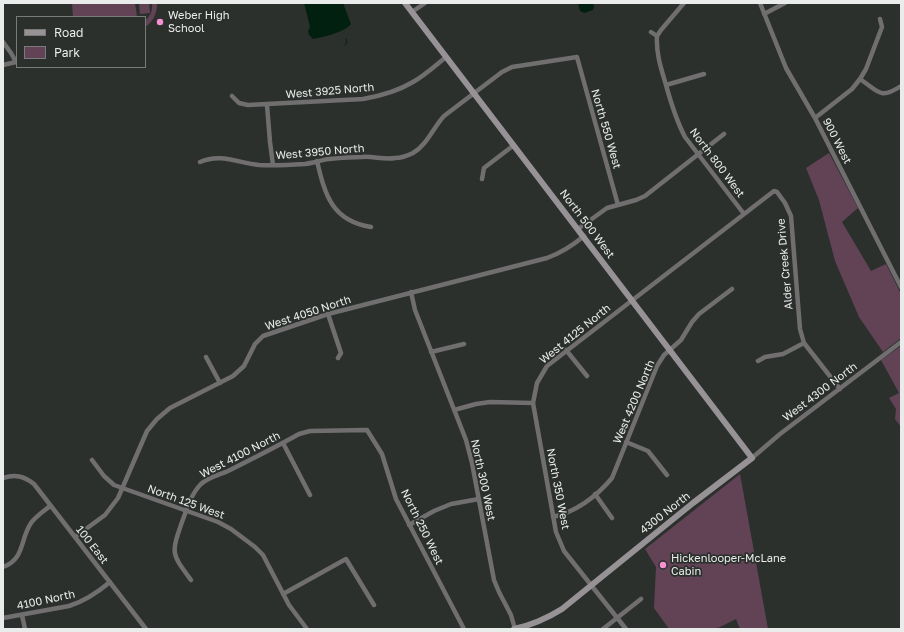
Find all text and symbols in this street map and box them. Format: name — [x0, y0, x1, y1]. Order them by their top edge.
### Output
place label: Weber High School — [168, 9, 230, 35]
legend — [16, 16, 146, 68]
marker: Weber High School — [155, 17, 165, 27]
text: Road — [54, 25, 83, 40]
text: Park — [54, 45, 80, 60]
street label: West 3925 North — [285, 81, 375, 101]
street label: North 550 West — [588, 88, 624, 170]
street label: 900 West — [820, 116, 854, 166]
street label: North 800 West — [687, 126, 747, 200]
street label: West 3950 North — [275, 142, 365, 162]
street label: North 500 West — [557, 187, 617, 261]
street label: Alder Creek Drive — [774, 218, 796, 310]
street label: West 4050 North — [263, 293, 353, 333]
street label: West 4125 North — [537, 301, 613, 367]
street label: West 4200 North — [610, 358, 658, 446]
street label: West 4300 North — [780, 360, 860, 424]
street label: West 4100 North — [198, 429, 282, 481]
street label: North 300 West — [468, 438, 498, 522]
street label: North 350 West — [544, 447, 572, 531]
street label: North 125 West — [146, 482, 226, 522]
street label: North 250 West — [398, 487, 446, 567]
street label: 4300 North — [637, 489, 693, 537]
street label: 100 East — [73, 523, 111, 567]
place label: Hickenlooper-McLane Cabin — [671, 552, 786, 578]
marker: Hickenlooper-McLane Cabin — [658, 560, 668, 570]
street label: 4100 North — [16, 587, 76, 613]

